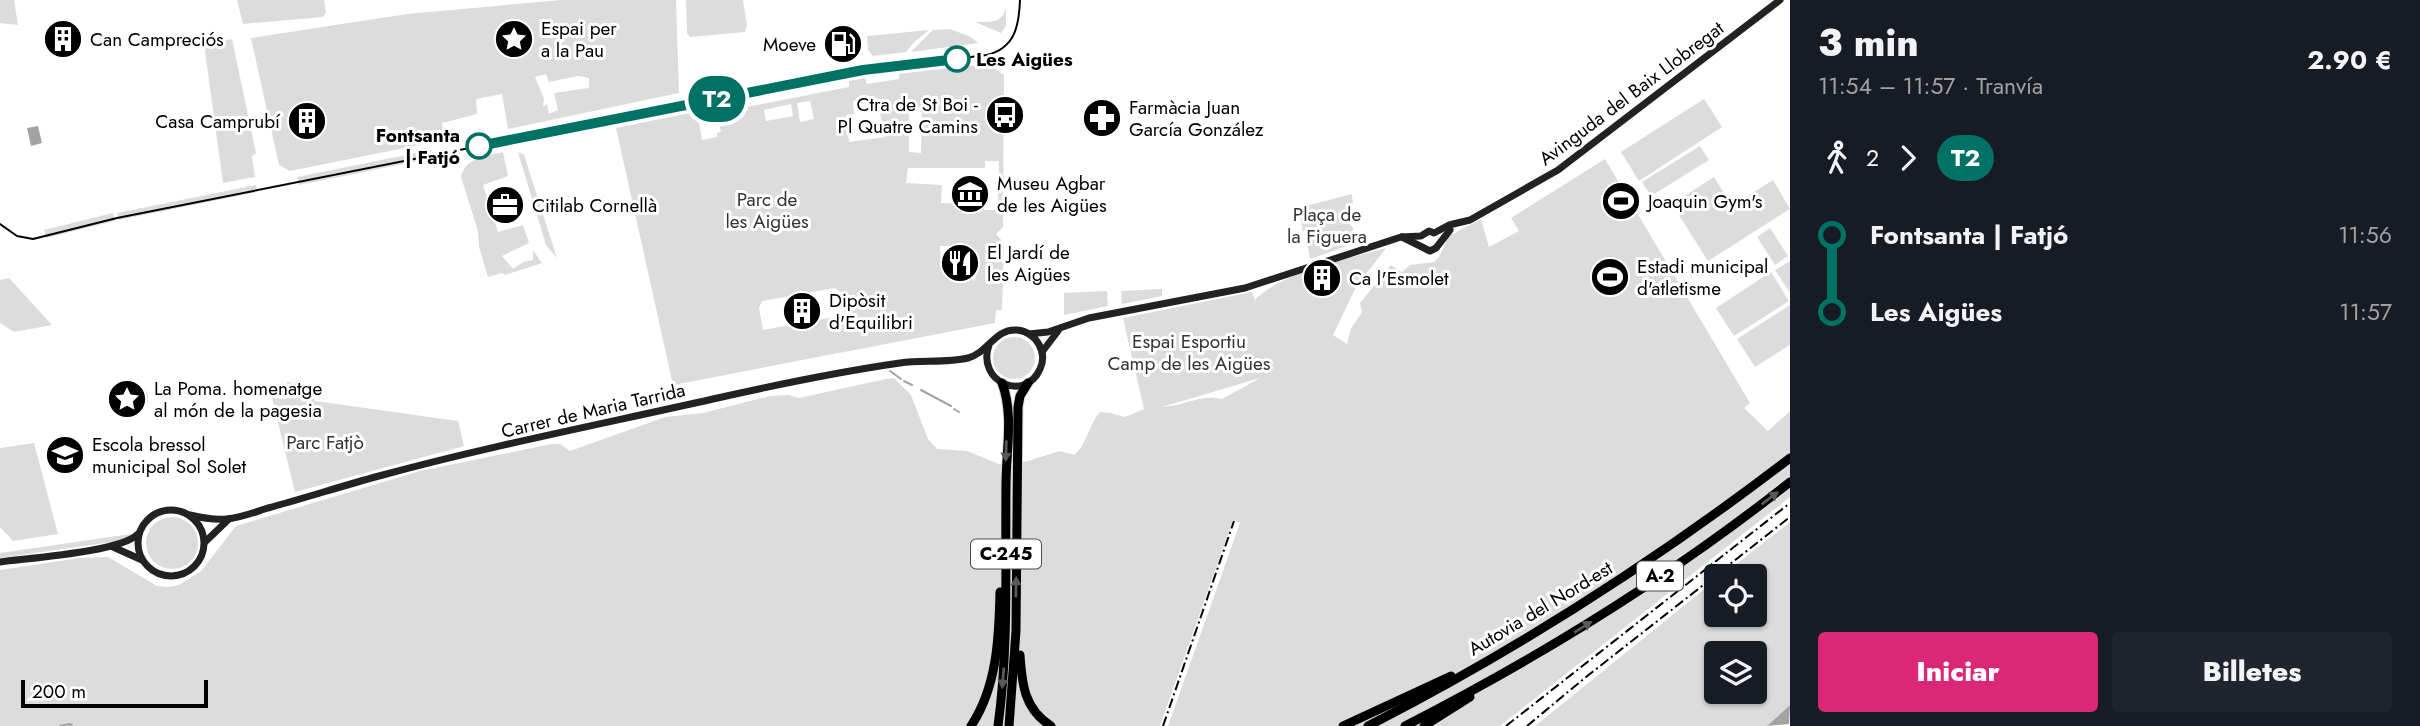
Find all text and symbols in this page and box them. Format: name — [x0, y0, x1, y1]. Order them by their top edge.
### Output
place label: Espai per a la Pau — [541, 15, 617, 64]
street label: Avinguda del Baix Llobregat — [1533, 15, 1730, 172]
text: 3 min — [1818, 15, 1919, 70]
building icon: Can Campreciós — [42, 18, 84, 60]
place icon: Espai per a la Pau — [493, 18, 535, 60]
fuel station icon: Moeve — [822, 23, 864, 65]
place label: Can Campreciós — [90, 26, 224, 53]
place label: Moeve — [763, 31, 816, 58]
text: 2.90 € — [2307, 41, 2392, 79]
marker: Les Aigües — [944, 46, 970, 72]
place label: Les Aigües — [976, 46, 1073, 73]
text: 11:54 – 11:57 · Tranvía — [1818, 69, 2043, 103]
line badge: T2 — [686, 76, 748, 122]
text: T2 — [702, 81, 732, 116]
place label: Ctra de St Boi - Pl Quatre Camins — [838, 91, 978, 140]
bus stop icon: Ctra de St Boi - Pl Quatre Camins — [984, 94, 1026, 136]
place label: Farmàcia Juan García González — [1129, 94, 1264, 143]
pharmacy icon: Farmàcia Juan García González — [1081, 97, 1123, 139]
building icon: Casa Camprubí — [286, 100, 328, 142]
place label: Casa Camprubí — [155, 108, 281, 135]
place label: Fontsanta | Fatjó — [376, 122, 460, 171]
marker: Fontsanta | Fatjó — [466, 133, 492, 159]
icon: walk — [1818, 139, 1856, 177]
icon: forward — [1889, 139, 1927, 177]
text: T2 — [1951, 140, 1980, 175]
text: 2 — [1866, 141, 1879, 175]
place label: Museu Agbar de les Aigües — [997, 170, 1107, 219]
museum icon: Museu Agbar de les Aigües — [949, 173, 991, 215]
sports icon: Joaquin Gym's — [1600, 180, 1642, 222]
office icon: Citilab Cornellà — [484, 184, 526, 226]
park label: Parc de les Aigües — [725, 186, 809, 235]
place label: Joaquin Gym's — [1645, 188, 1763, 215]
place label: Citilab Cornellà — [532, 192, 657, 219]
park label: Plaça de la Figuera — [1287, 201, 1367, 250]
text: Fontsanta | Fatjó — [1870, 216, 2068, 254]
text: 11:56 — [2338, 218, 2392, 252]
place label: El Jardí de les Aigües — [987, 239, 1071, 288]
restaurant icon: El Jardí de les Aigües — [939, 242, 981, 284]
place label: Estadi municipal d'atletisme — [1637, 253, 1768, 302]
sports icon: Estadi municipal d'atletisme — [1589, 256, 1631, 298]
building icon: Ca l'Esmolet — [1301, 257, 1343, 299]
place label: Ca l'Esmolet — [1349, 265, 1449, 292]
place label: Dipòsit d'Equilibri — [829, 287, 913, 336]
building icon: Dipòsit d'Equilibri — [781, 290, 823, 332]
text: Les Aigües — [1870, 293, 2002, 331]
text: 11:57 — [2339, 295, 2392, 329]
park label: Espai Esportiu Camp de les Aigües — [1107, 328, 1271, 377]
place label: La Poma. homenatge al món de la pagesia — [154, 375, 322, 424]
street label: Carrer de Maria Tarrida — [498, 376, 688, 445]
place icon: La Poma. homenatge al món de la pagesia — [106, 378, 148, 420]
park label: Parc Fatjò — [286, 429, 364, 456]
place label: Escola bressol municipal Sol Solet — [92, 431, 247, 480]
school or university icon: Escola bressol municipal Sol Solet — [44, 434, 86, 476]
one-way arrow — [1001, 440, 1012, 462]
one-way arrow — [1761, 491, 1779, 505]
road number: C-245 — [971, 540, 1041, 568]
street label: Autovia del Nord-est — [1463, 554, 1618, 662]
road number: A-2 — [1637, 562, 1683, 590]
map controls — [1704, 564, 1767, 704]
button: locate — [1704, 564, 1767, 627]
one-way arrow — [1011, 576, 1022, 598]
one-way arrow — [1573, 621, 1593, 634]
button: Iniciar — [1818, 632, 2098, 712]
button: Billetes — [2112, 632, 2392, 712]
button: layers — [1704, 641, 1767, 704]
one-way arrow — [997, 667, 1008, 689]
scale bar — [21, 677, 208, 709]
text: 200 m — [32, 678, 86, 705]

